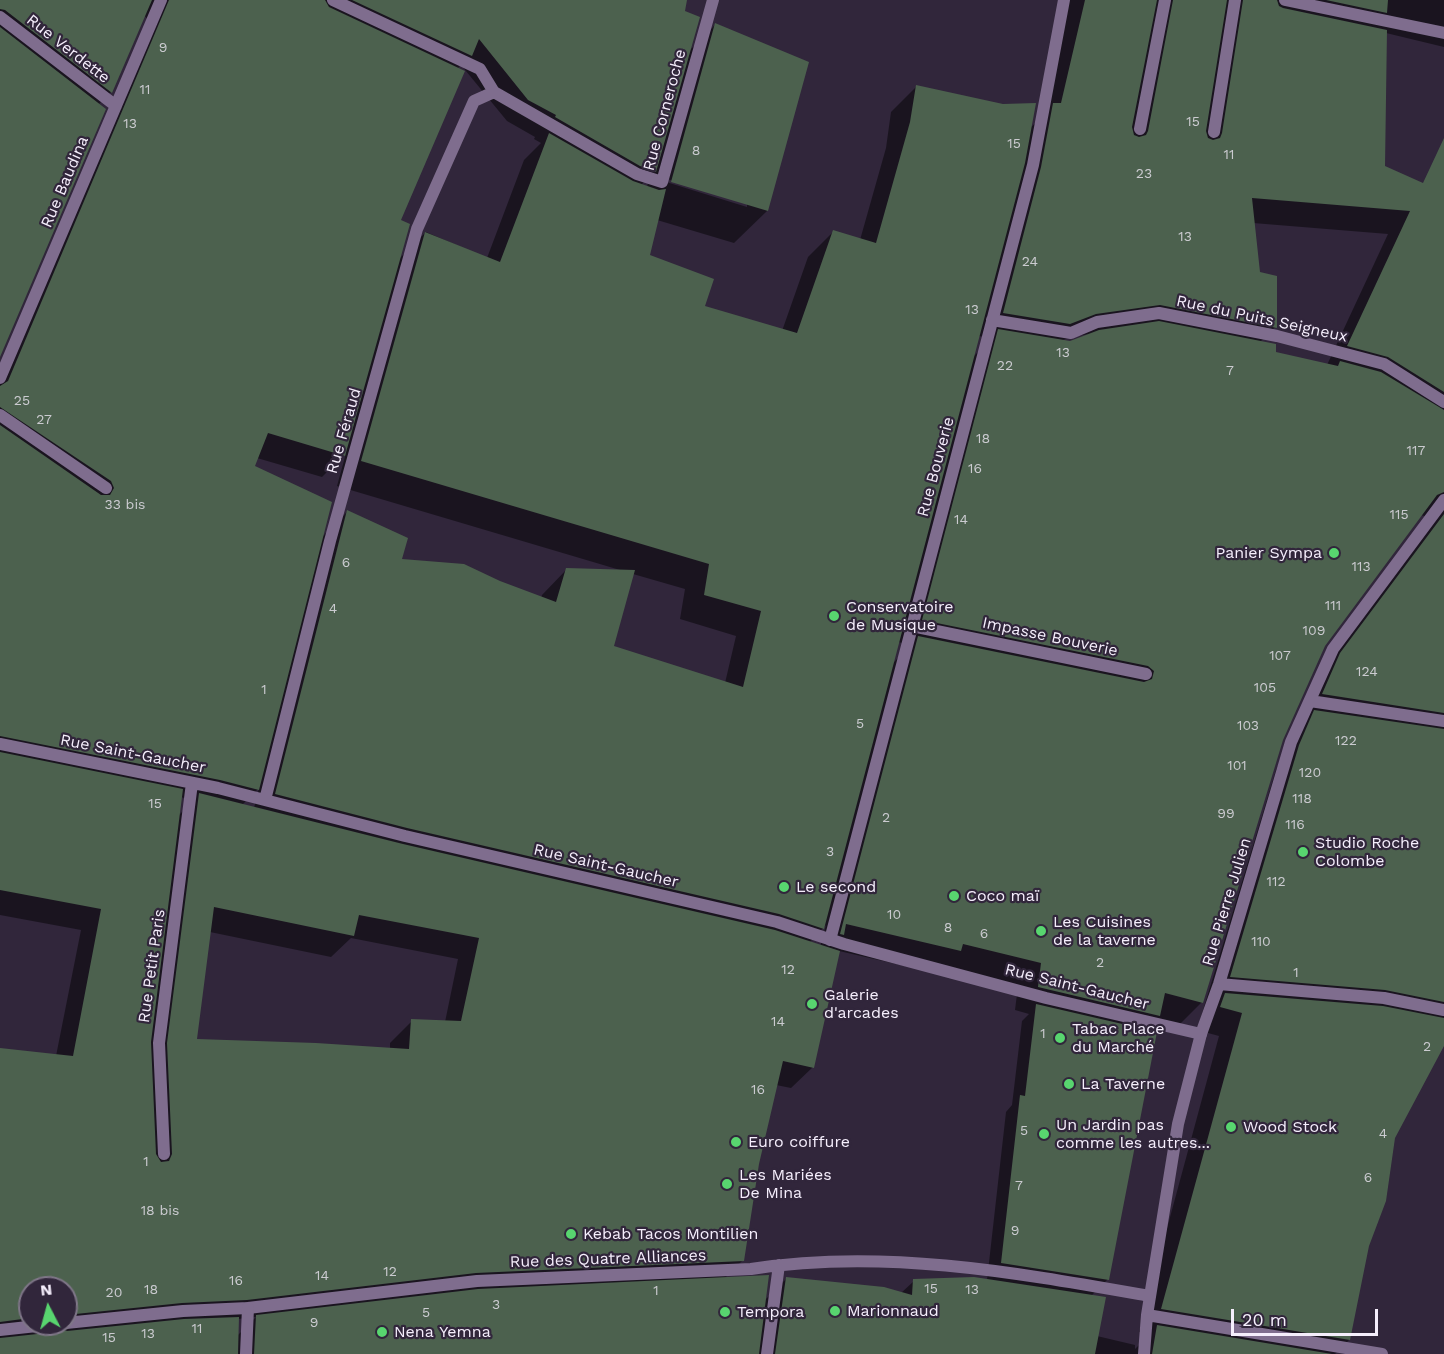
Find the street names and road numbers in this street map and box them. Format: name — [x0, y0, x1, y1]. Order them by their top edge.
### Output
street label: Rue Verdette — [22, 10, 114, 88]
street label: Rue Corneroche — [640, 47, 690, 173]
street label: Rue Baudina — [37, 133, 93, 231]
street label: Rue du Puits Seigneux — [1175, 291, 1349, 347]
street label: Rue Féraud — [323, 386, 365, 476]
street label: Rue Bouverie — [913, 415, 959, 519]
street label: Impasse Bouverie — [980, 613, 1120, 661]
street label: Rue Saint-Gaucher — [59, 730, 207, 778]
street label: Rue Pierre Julien — [1198, 836, 1256, 968]
street label: Rue Saint-Gaucher — [532, 840, 680, 892]
street label: Rue Petit Paris — [135, 908, 169, 1024]
street label: Rue Saint-Gaucher — [1003, 960, 1151, 1014]
street label: Rue des Quatre Alliances — [509, 1246, 707, 1272]

